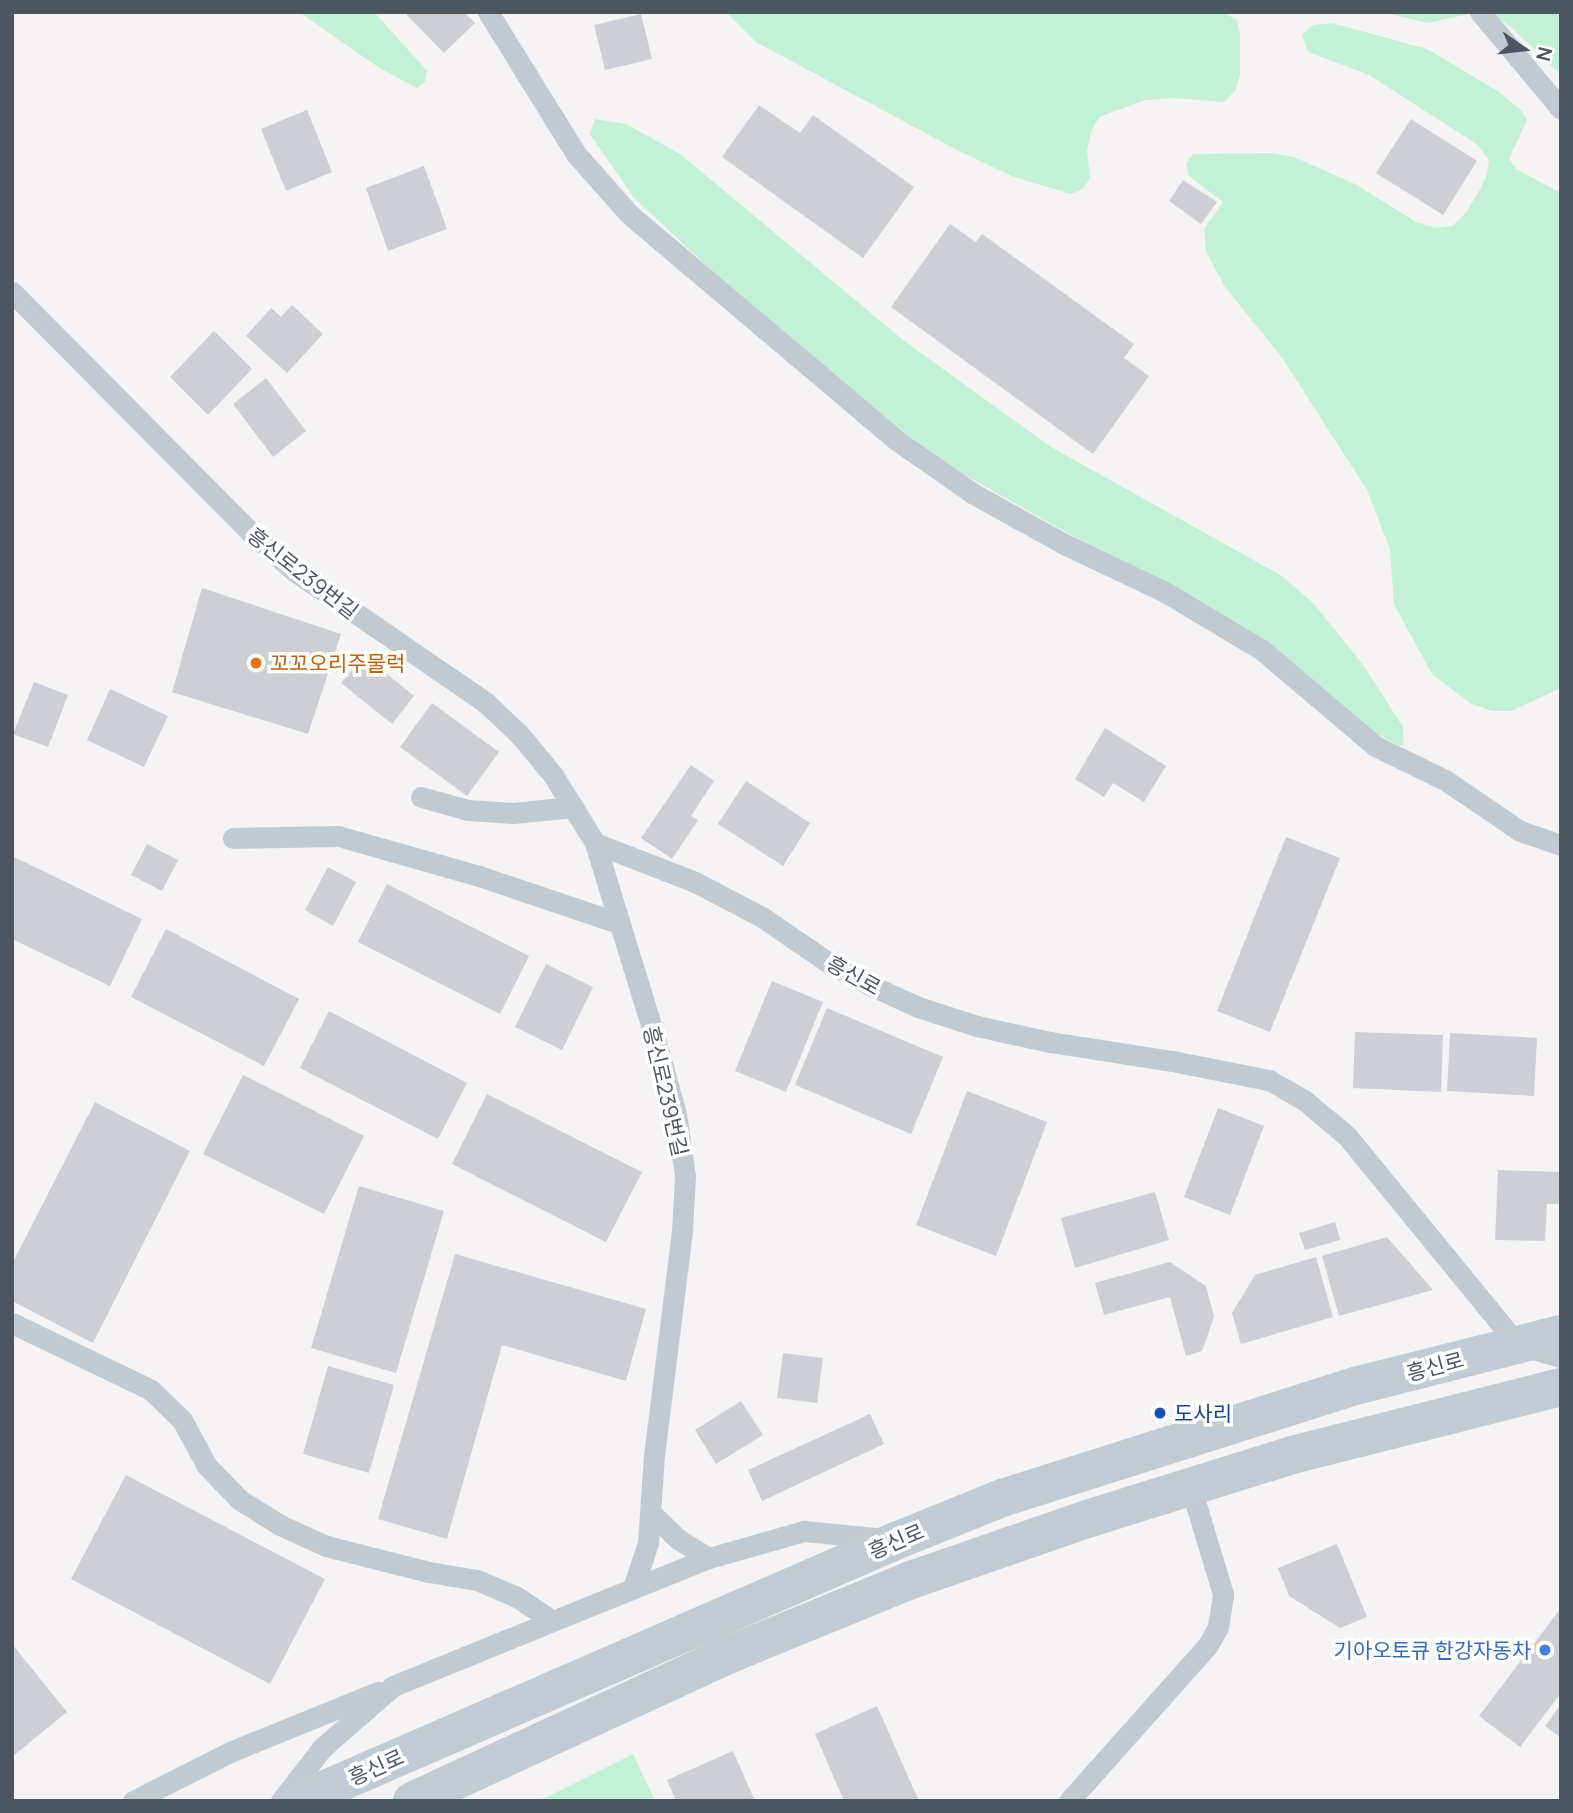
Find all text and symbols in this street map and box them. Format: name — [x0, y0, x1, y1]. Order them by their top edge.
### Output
north arrow — [1489, 14, 1559, 84]
text: N — [1530, 44, 1559, 64]
street label: 흥신로239번길 — [243, 522, 363, 624]
place label: 꼬꼬오리주물럭 — [270, 650, 405, 676]
marker: 꼬꼬오리주물럭 — [248, 655, 264, 671]
street label: 흥신로 — [823, 950, 885, 1000]
street label: 흥신로239번길 — [639, 1023, 693, 1159]
street label: 흥신로 — [1404, 1346, 1466, 1386]
place label: 도사리 — [1174, 1400, 1232, 1426]
marker: 도사리 — [1152, 1405, 1168, 1421]
street label: 흥신로 — [864, 1518, 928, 1564]
place label: 기아오토큐 한강자동차 — [1334, 1637, 1531, 1663]
marker: 기아오토큐 한강자동차 — [1537, 1642, 1553, 1658]
street label: 흥신로 — [344, 1744, 408, 1790]

